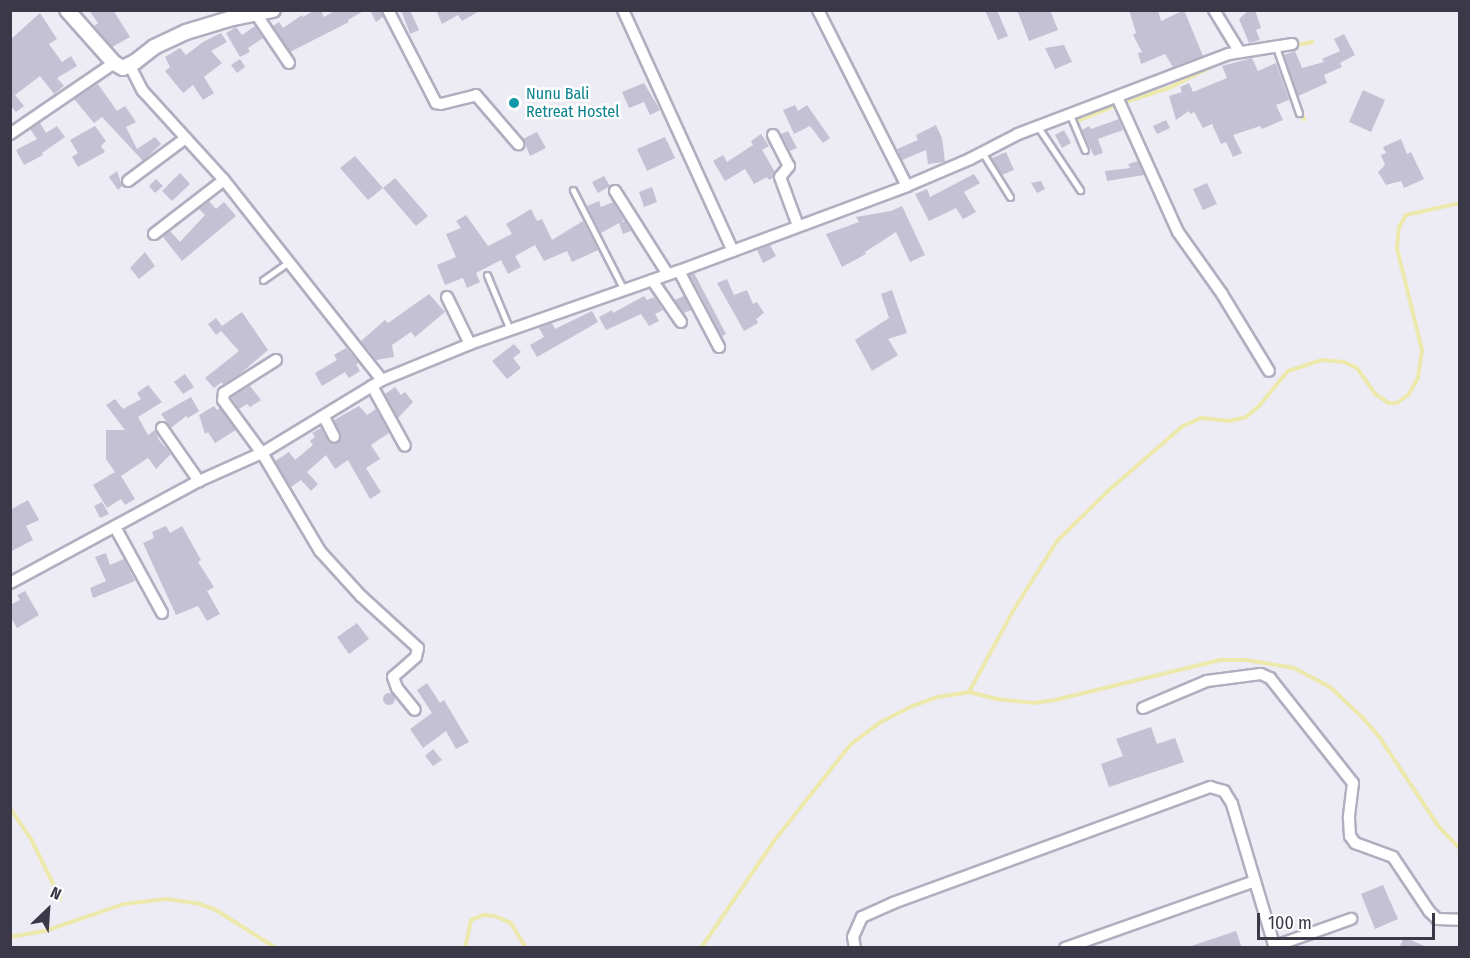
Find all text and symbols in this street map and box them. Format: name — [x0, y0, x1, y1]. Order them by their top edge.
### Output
place label: Nunu Bali Retreat Hostel — [526, 84, 619, 122]
marker: Nunu Bali Retreat Hostel — [507, 96, 521, 110]
north arrow — [18, 880, 78, 940]
text: N — [47, 883, 64, 904]
scale bar — [1260, 901, 1438, 939]
text: 100 m — [1268, 912, 1312, 934]

